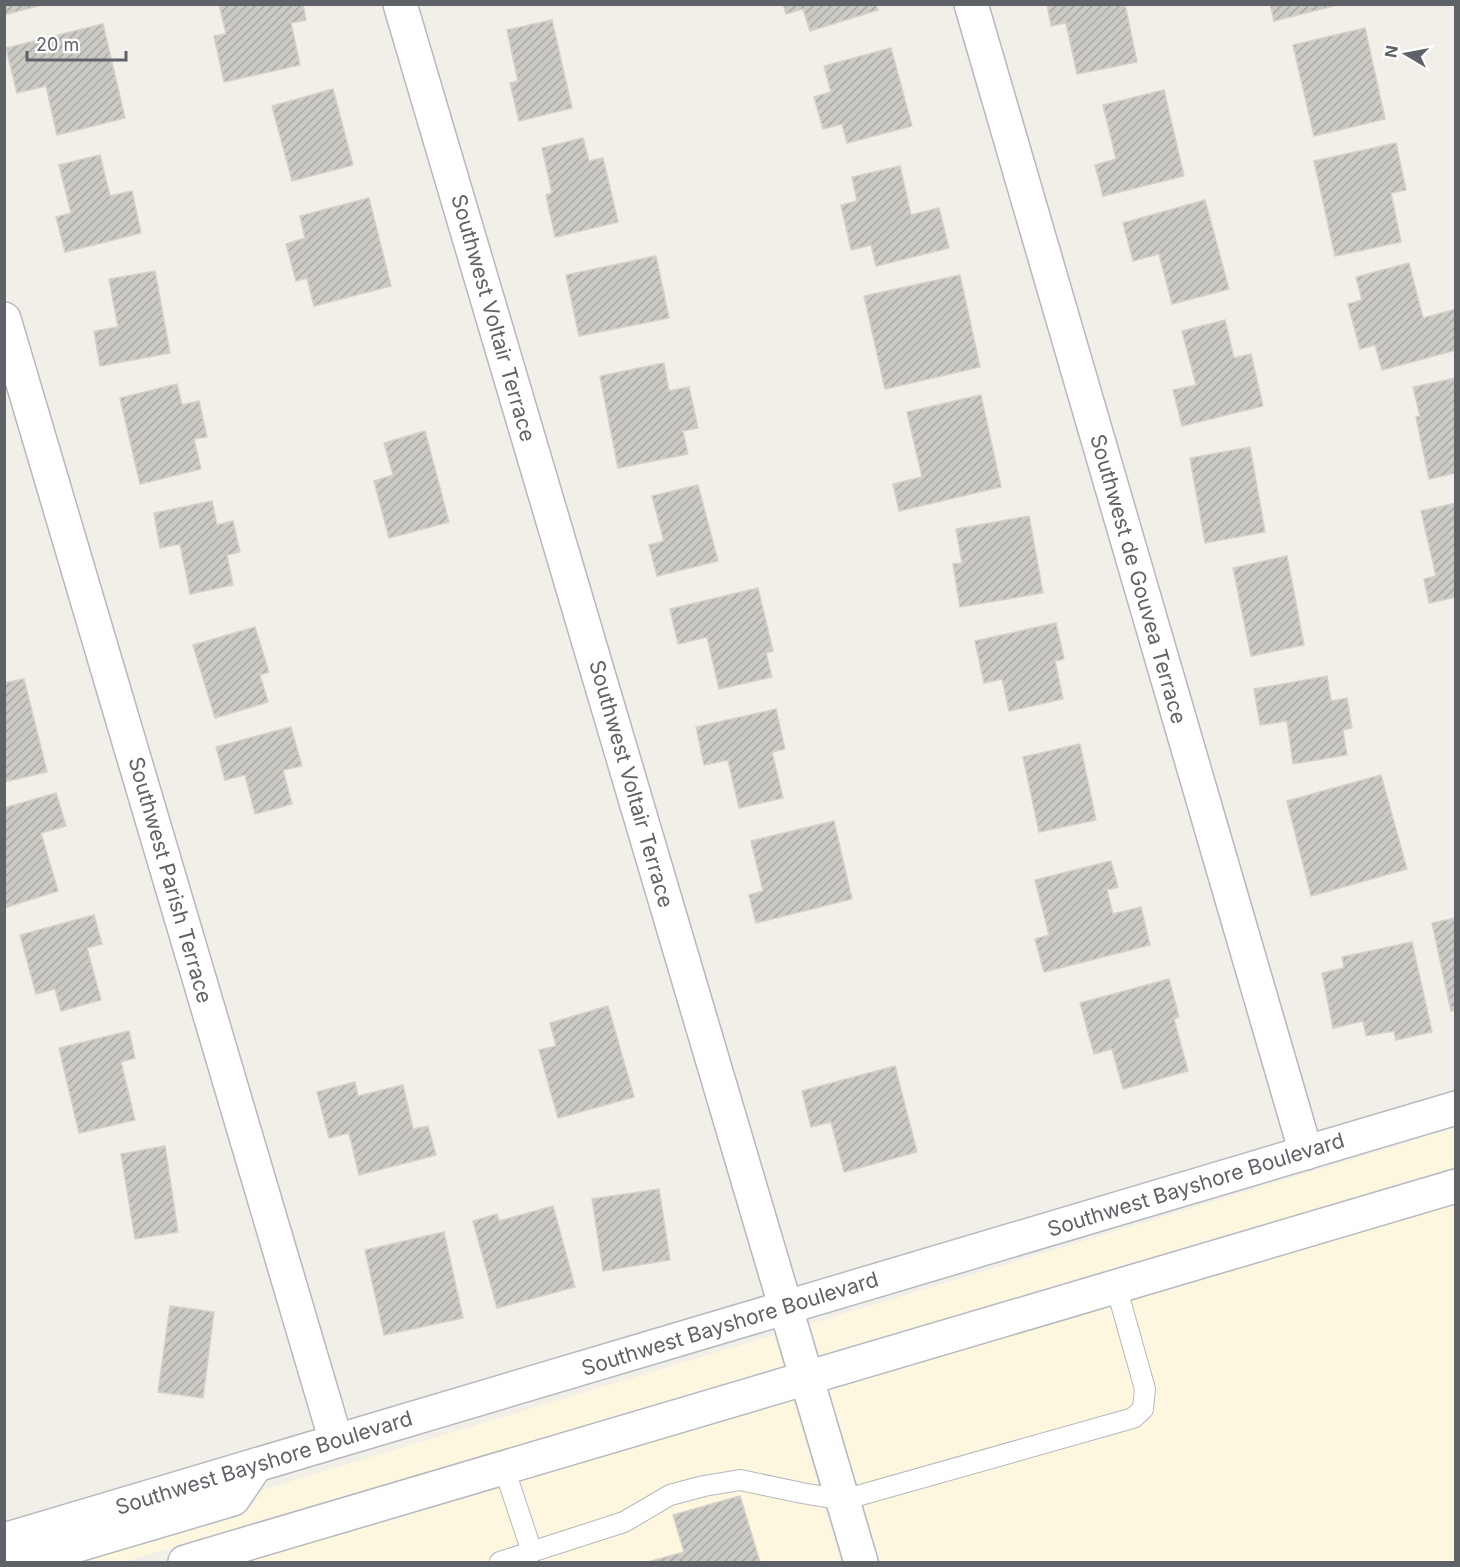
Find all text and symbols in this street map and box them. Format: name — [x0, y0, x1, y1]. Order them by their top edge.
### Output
scale bar — [27, 24, 126, 62]
north arrow — [1376, 24, 1436, 84]
text: 20 m — [36, 34, 79, 55]
text: N — [1380, 44, 1402, 59]
street label: Southwest Voltair Terrace — [446, 191, 541, 444]
street label: Southwest de Gouvea Terrace — [1085, 431, 1192, 727]
street label: Southwest Voltair Terrace — [584, 657, 679, 910]
street label: Southwest Parish Terrace — [123, 754, 218, 1006]
street label: Southwest Bayshore Boulevard — [1044, 1127, 1347, 1242]
street label: Southwest Bayshore Boulevard — [578, 1266, 881, 1381]
street label: Southwest Bayshore Boulevard — [112, 1405, 415, 1520]

